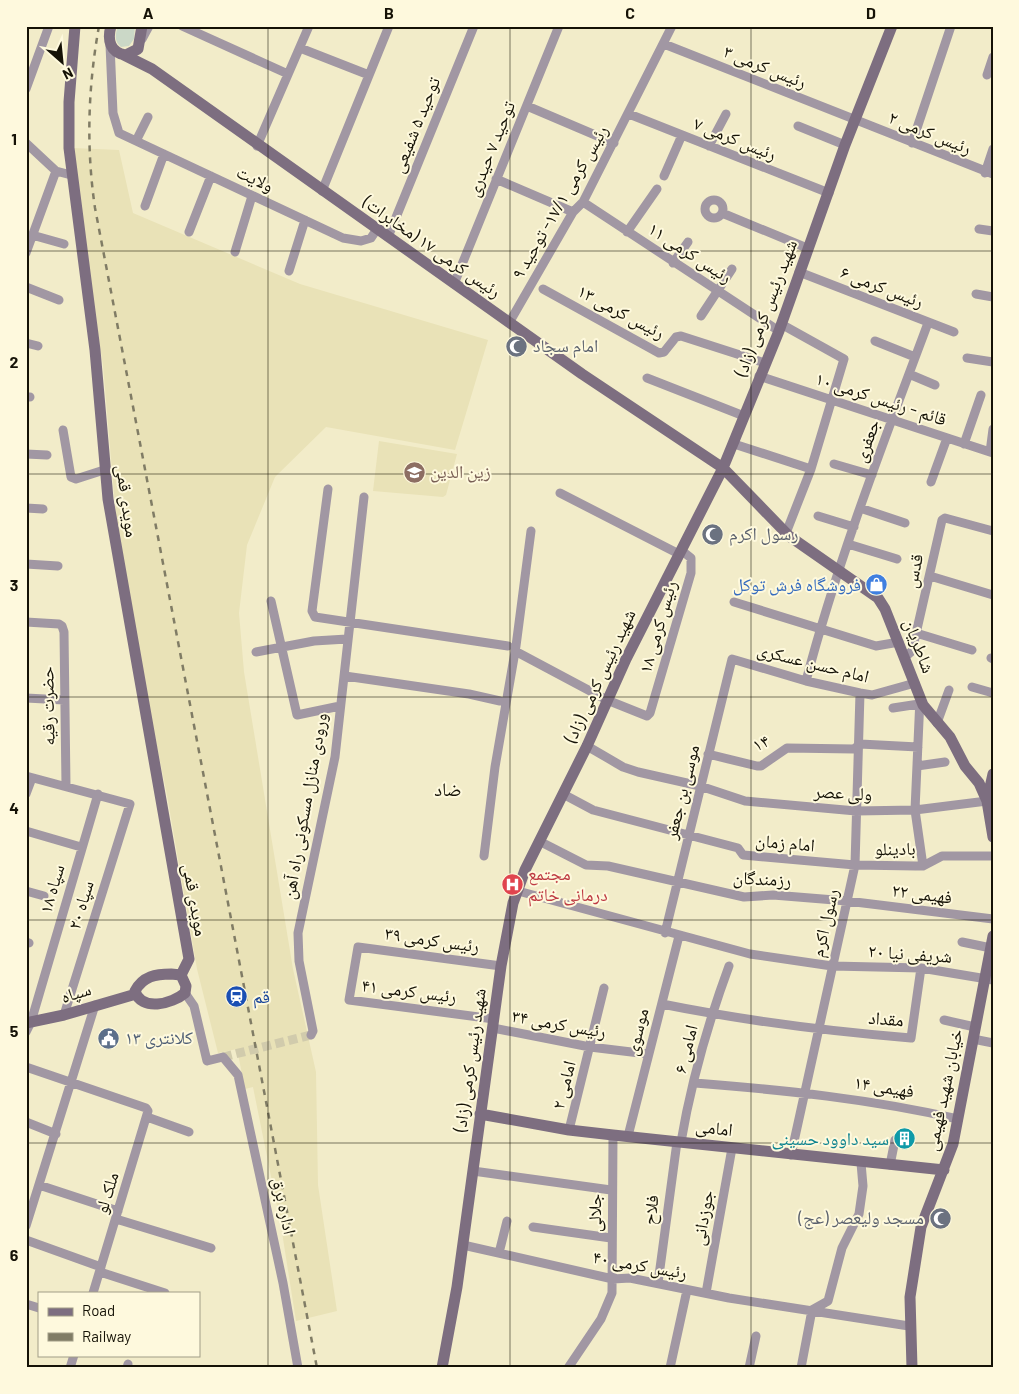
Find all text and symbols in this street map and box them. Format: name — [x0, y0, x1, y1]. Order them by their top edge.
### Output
text: A — [143, 3, 154, 22]
text: B — [384, 3, 394, 22]
text: C — [625, 3, 635, 22]
text: D — [866, 3, 876, 22]
north arrow — [38, 38, 88, 88]
street label: رئیس کرمی ۳ — [720, 40, 810, 94]
text: N — [60, 64, 76, 84]
street label: توحید ۵ شفیعی — [386, 73, 445, 176]
street label: توحید ۷ حیدری — [461, 98, 520, 200]
street label: رئیس کرمی ۲ — [885, 106, 975, 160]
street label: رئیس کرمی ۷ — [690, 112, 780, 166]
street label: رئیس کرمی ۱۷/۱- توحید ۹ — [506, 121, 613, 283]
text: 1 — [11, 129, 17, 148]
street label: ولایت — [233, 160, 278, 197]
street label: رئیس کرمی ۱۷ (مخابرات) — [358, 190, 506, 303]
street label: رئیس کرمی ۱۱ — [644, 217, 737, 288]
street label: شهید رئیس کرمی (زاد) — [729, 236, 802, 380]
street label: رئیس کرمی ۶ — [837, 260, 927, 313]
street label: رئیس کرمی ۱۳ — [574, 279, 669, 344]
mosque icon: امام سجاد — [505, 334, 529, 358]
place label: امام سجاد — [533, 334, 598, 358]
text: 2 — [10, 352, 19, 371]
street label: قائم - رئیس کرمی ۱۰ — [813, 367, 949, 431]
street label: جعفری — [848, 416, 885, 466]
school or university icon: زین الدین — [402, 460, 426, 484]
place label: زین الدین — [430, 460, 491, 483]
street label: مویدی قمی — [111, 463, 144, 539]
mosque icon: رسول اکرم — [701, 522, 725, 546]
place label: رسول اکرم — [729, 522, 798, 546]
street label: قدس — [899, 552, 928, 590]
place label: فروشگاه فرش توکل — [733, 573, 861, 596]
shop icon: فروشگاه فرش توکل — [865, 573, 889, 597]
text: 3 — [10, 575, 18, 594]
street label: رئیس کرمی ۱۸ — [633, 578, 682, 676]
street label: شهید رئیس کرمی (زاد) — [558, 605, 641, 747]
street label: شاطریان — [899, 615, 940, 676]
street label: امام حسن عسکری — [754, 637, 872, 689]
street label: حضرت رقیه — [35, 666, 59, 746]
street label: ورودی منازل مسکونی راه آهن — [277, 711, 332, 901]
street label: ۱۴ — [748, 729, 773, 756]
street label: موسی بن جعفر — [658, 742, 704, 843]
district label: ضاد — [434, 777, 462, 800]
street label: ولی عصر — [812, 779, 873, 806]
text: 4 — [9, 798, 19, 817]
street label: امام زمان — [754, 828, 816, 858]
street label: بادینلو — [874, 837, 916, 860]
street label: سپاه ۱۸ — [34, 862, 70, 916]
street label: مویدی قمی — [178, 862, 213, 938]
place label: مجتمع درمانی خاتم — [528, 862, 608, 907]
street label: رزمندگان — [732, 865, 792, 892]
hospital icon: مجتمع درمانی خاتم — [500, 872, 524, 896]
street label: سپاه ۲۰ — [62, 878, 99, 932]
street label: فهیمی ۲۲ — [891, 878, 953, 909]
street label: رسول اکرم — [806, 886, 845, 959]
street label: رئیس کرمی ۳۹ — [383, 921, 481, 958]
street label: ۲۰ شریفی نیا — [867, 939, 953, 968]
street label: رئیس کرمی ۴۱ — [360, 973, 458, 1008]
street label: سپاه — [58, 977, 94, 1008]
station icon: قم — [225, 985, 249, 1009]
place label: قم — [253, 985, 270, 1009]
street label: شهید رئیس کرمی (زاد) — [448, 987, 491, 1134]
street label: رئیس کرمی ۳۴ — [510, 1004, 608, 1043]
street label: موسوی — [620, 1006, 653, 1058]
street label: مقداد — [868, 1006, 905, 1030]
text: 5 — [10, 1021, 19, 1040]
street label: امامی ۶ — [668, 1022, 703, 1076]
public building icon: کلانتری ۱۳ — [97, 1026, 121, 1050]
place label: کلانتری ۱۳ — [125, 1026, 194, 1049]
street label: خیابان شهید فهیمی — [919, 1027, 968, 1153]
street label: امامی ۲ — [546, 1058, 581, 1112]
street label: فهیمی ۱۴ — [852, 1070, 916, 1103]
street label: امامی — [694, 1114, 734, 1141]
place label: سید داوود حسینی — [771, 1127, 889, 1150]
building icon: سید داوود حسینی — [893, 1127, 917, 1151]
street label: ملک لو — [89, 1169, 123, 1216]
street label: اداره برق — [267, 1175, 302, 1237]
street label: جوزدانی — [686, 1188, 719, 1247]
street label: جلالی — [583, 1194, 606, 1232]
street label: فلاح — [637, 1194, 665, 1226]
place label: مسجد ولیعصر (عج) — [797, 1206, 924, 1230]
mosque icon: مسجد ولیعصر (عج) — [928, 1206, 952, 1230]
text: 6 — [10, 1245, 19, 1264]
street label: رئیس کرمی ۴۰ — [591, 1245, 689, 1284]
legend — [38, 1292, 200, 1356]
text: Road — [82, 1301, 115, 1319]
text: Railway — [82, 1327, 131, 1345]

